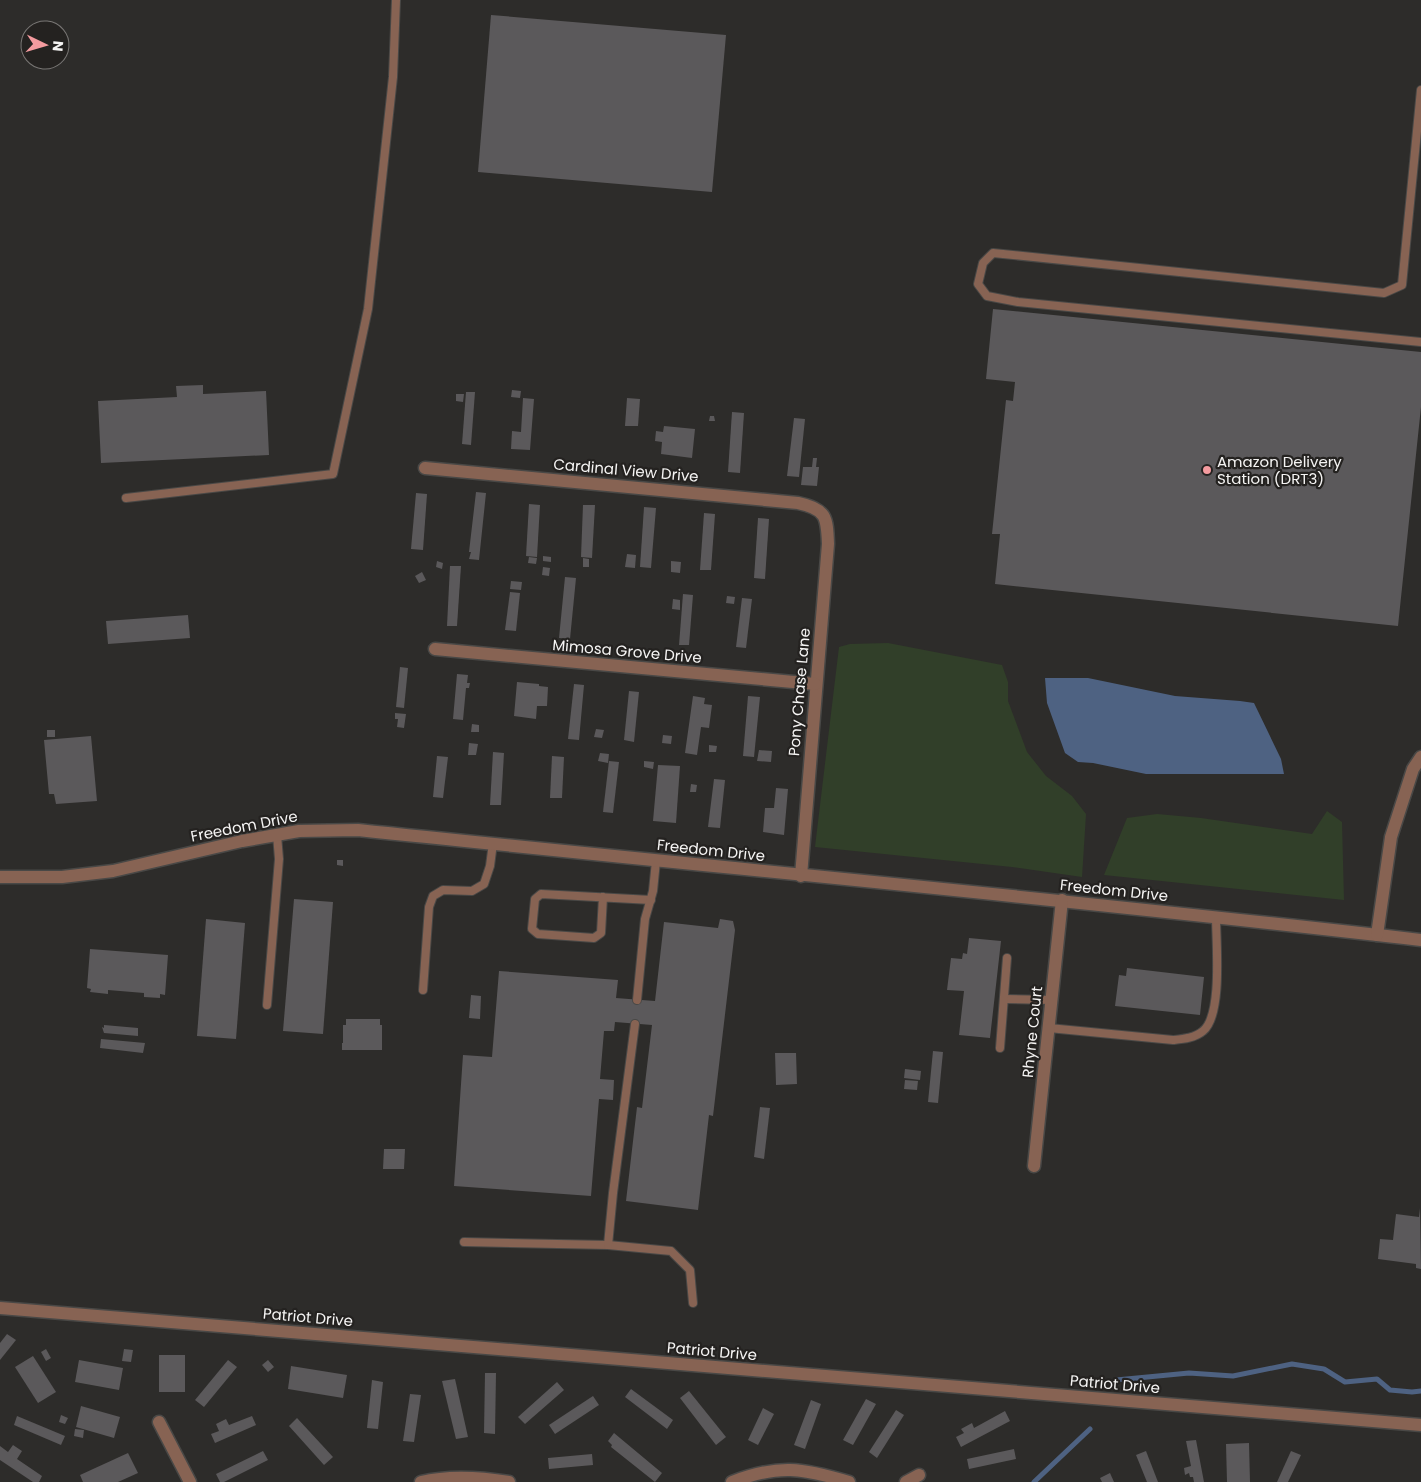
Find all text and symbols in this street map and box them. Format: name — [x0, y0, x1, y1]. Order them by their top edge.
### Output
north arrow — [20, 20, 70, 70]
text: N — [48, 40, 68, 52]
place label: Amazon Delivery Station (DRT3) — [1217, 451, 1342, 489]
street label: Cardinal View Drive — [553, 453, 699, 487]
marker: Amazon Delivery Station (DRT3) — [1201, 464, 1213, 476]
street label: Pony Chase Lane — [783, 627, 815, 757]
street label: Mimosa Grove Drive — [551, 634, 703, 668]
street label: Freedom Drive — [189, 805, 299, 847]
street label: Freedom Drive — [656, 834, 766, 866]
street label: Freedom Drive — [1059, 874, 1169, 906]
street label: Rhyne Court — [1017, 985, 1047, 1079]
street label: Patriot Drive — [262, 1303, 354, 1331]
street label: Patriot Drive — [666, 1337, 758, 1365]
street label: Patriot Drive — [1069, 1370, 1161, 1398]

